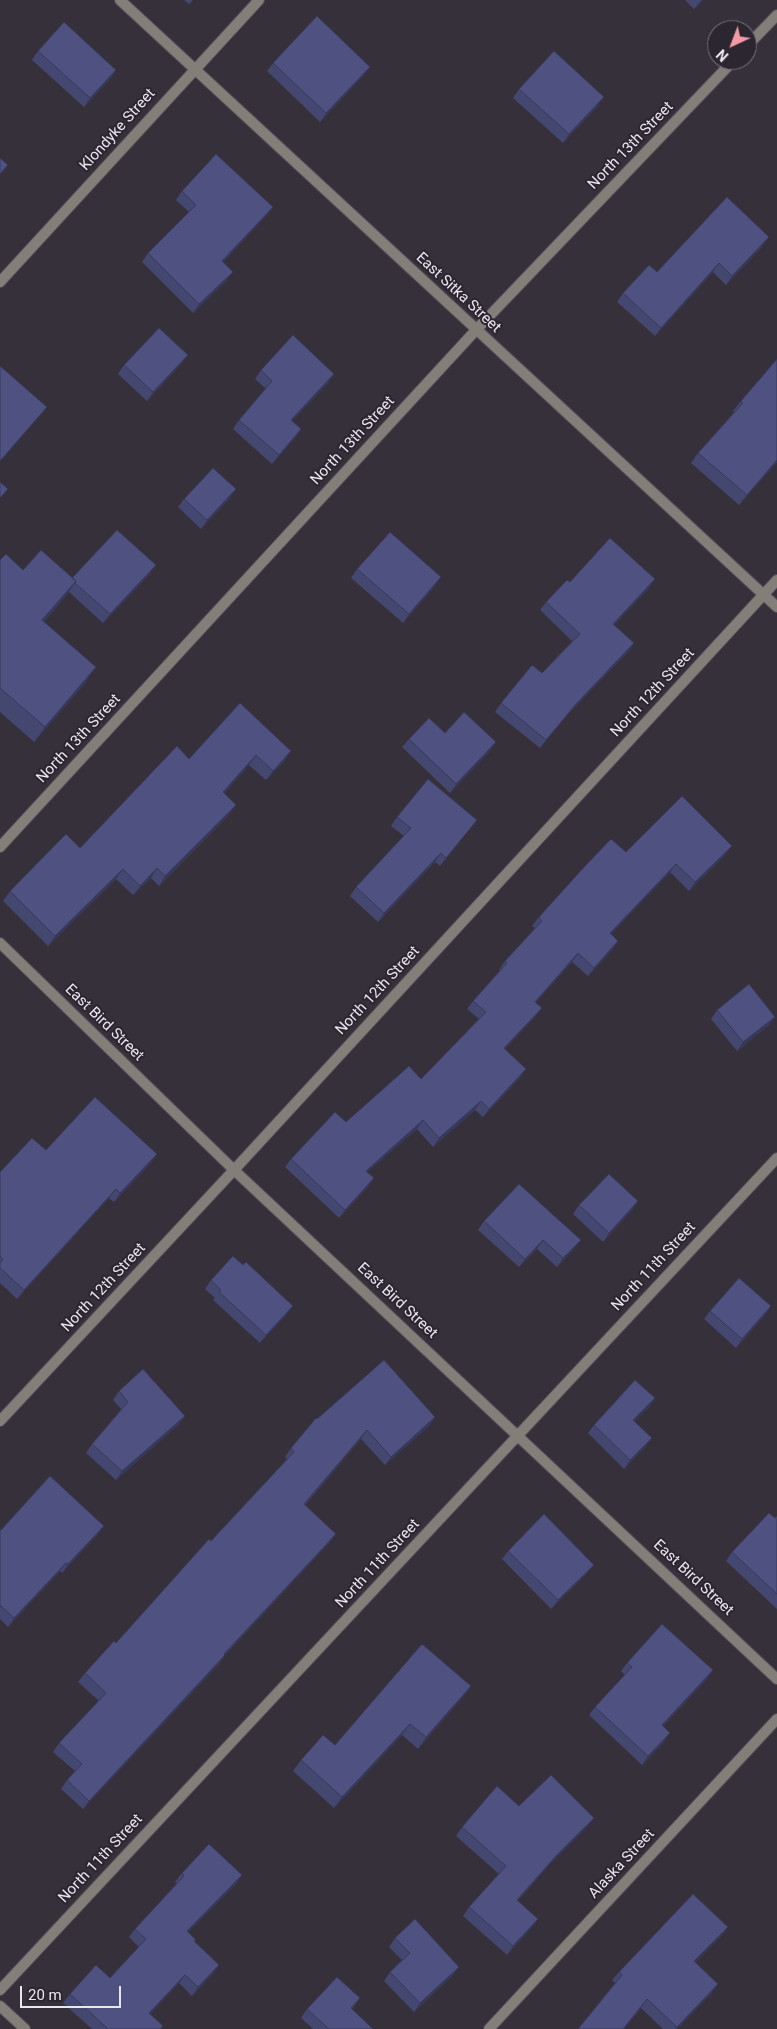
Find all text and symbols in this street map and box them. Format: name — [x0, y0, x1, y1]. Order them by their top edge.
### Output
north arrow — [707, 20, 757, 70]
text: N — [713, 46, 732, 64]
street label: Klondyke Street — [76, 85, 160, 175]
street label: North 13th Street — [585, 98, 677, 194]
street label: East Sitka Street — [412, 249, 504, 337]
street label: North 13th Street — [307, 393, 399, 489]
street label: North 12th Street — [607, 645, 699, 741]
street label: North 13th Street — [33, 691, 125, 787]
street label: North 12th Street — [332, 943, 424, 1039]
street label: East Bird Street — [61, 981, 147, 1065]
street label: North 11th Street — [608, 1219, 700, 1315]
street label: North 12th Street — [58, 1240, 150, 1336]
street label: East Bird Street — [353, 1259, 441, 1343]
street label: North 11th Street — [332, 1516, 424, 1612]
street label: East Bird Street — [649, 1536, 737, 1620]
street label: North 11th Street — [55, 1811, 147, 1907]
street label: Alaska Street — [585, 1826, 659, 1902]
scale bar — [22, 1976, 124, 2008]
text: 20 m — [28, 1986, 62, 2004]

